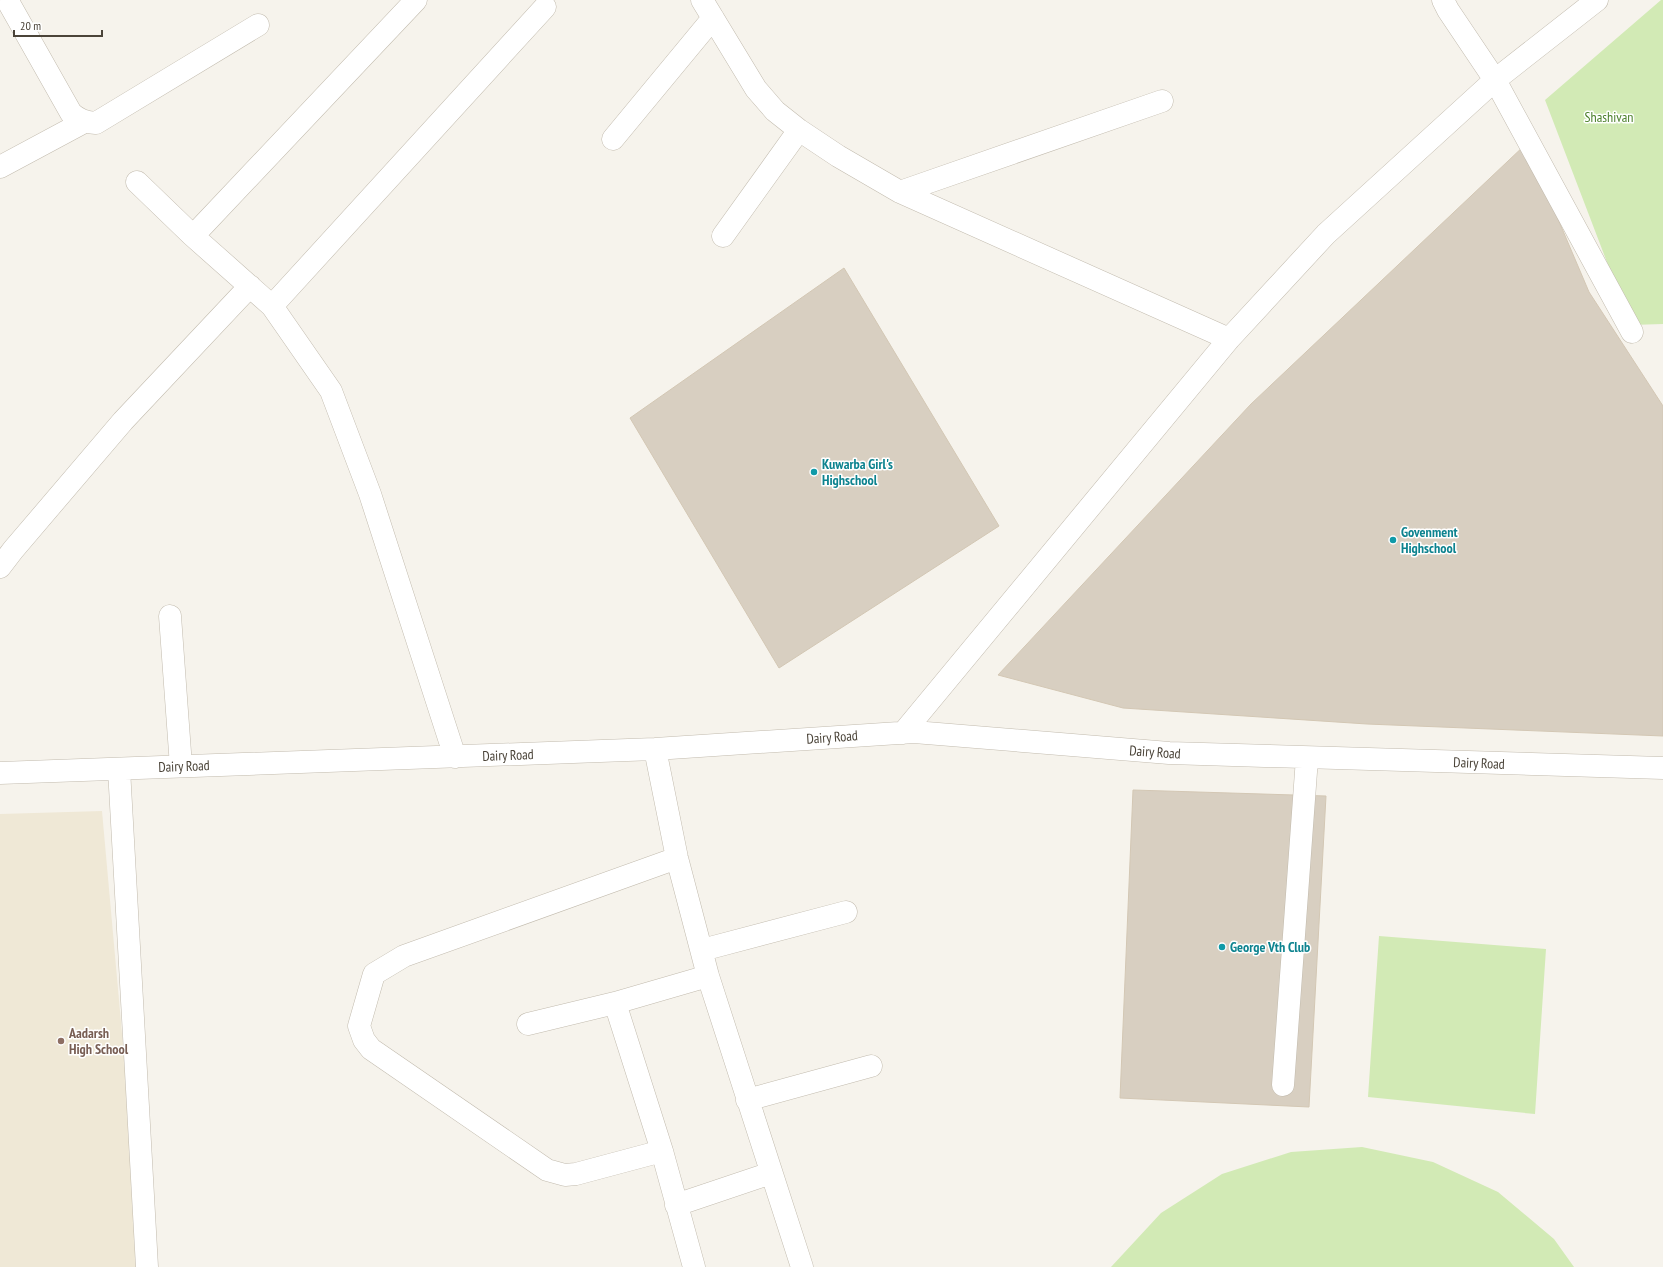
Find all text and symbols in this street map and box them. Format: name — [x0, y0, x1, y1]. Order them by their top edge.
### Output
scale bar — [14, 12, 102, 38]
text: 20 m — [20, 18, 41, 33]
park label: Shashivan — [1585, 108, 1633, 126]
place label: Kuwarba Girl's Highschool — [822, 455, 893, 489]
marker: Kuwarba Girl's Highschool — [809, 467, 819, 477]
place label: Govenment Highschool — [1401, 523, 1458, 557]
marker: Govenment Highschool — [1388, 535, 1398, 545]
street label: Dairy Road — [806, 726, 858, 748]
street label: Dairy Road — [1129, 741, 1181, 763]
street label: Dairy Road — [482, 745, 534, 765]
street label: Dairy Road — [1453, 753, 1505, 773]
street label: Dairy Road — [158, 756, 210, 776]
place label: George Vth Club — [1230, 938, 1310, 956]
marker: George Vth Club — [1217, 942, 1227, 952]
place label: Aadarsh High School — [68, 1024, 129, 1058]
marker: Aadarsh High School — [56, 1036, 66, 1046]

